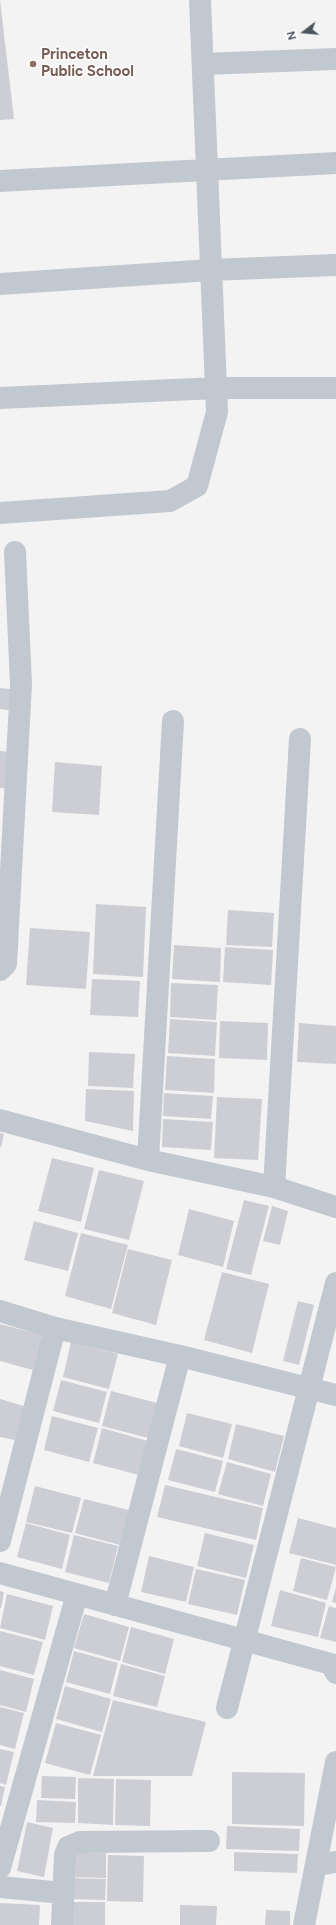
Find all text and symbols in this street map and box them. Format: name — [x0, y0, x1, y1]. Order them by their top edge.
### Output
north arrow — [284, 12, 324, 52]
text: N — [285, 30, 299, 41]
place label: Princeton Public School — [41, 46, 134, 81]
marker: Princeton Public School — [28, 59, 38, 69]

